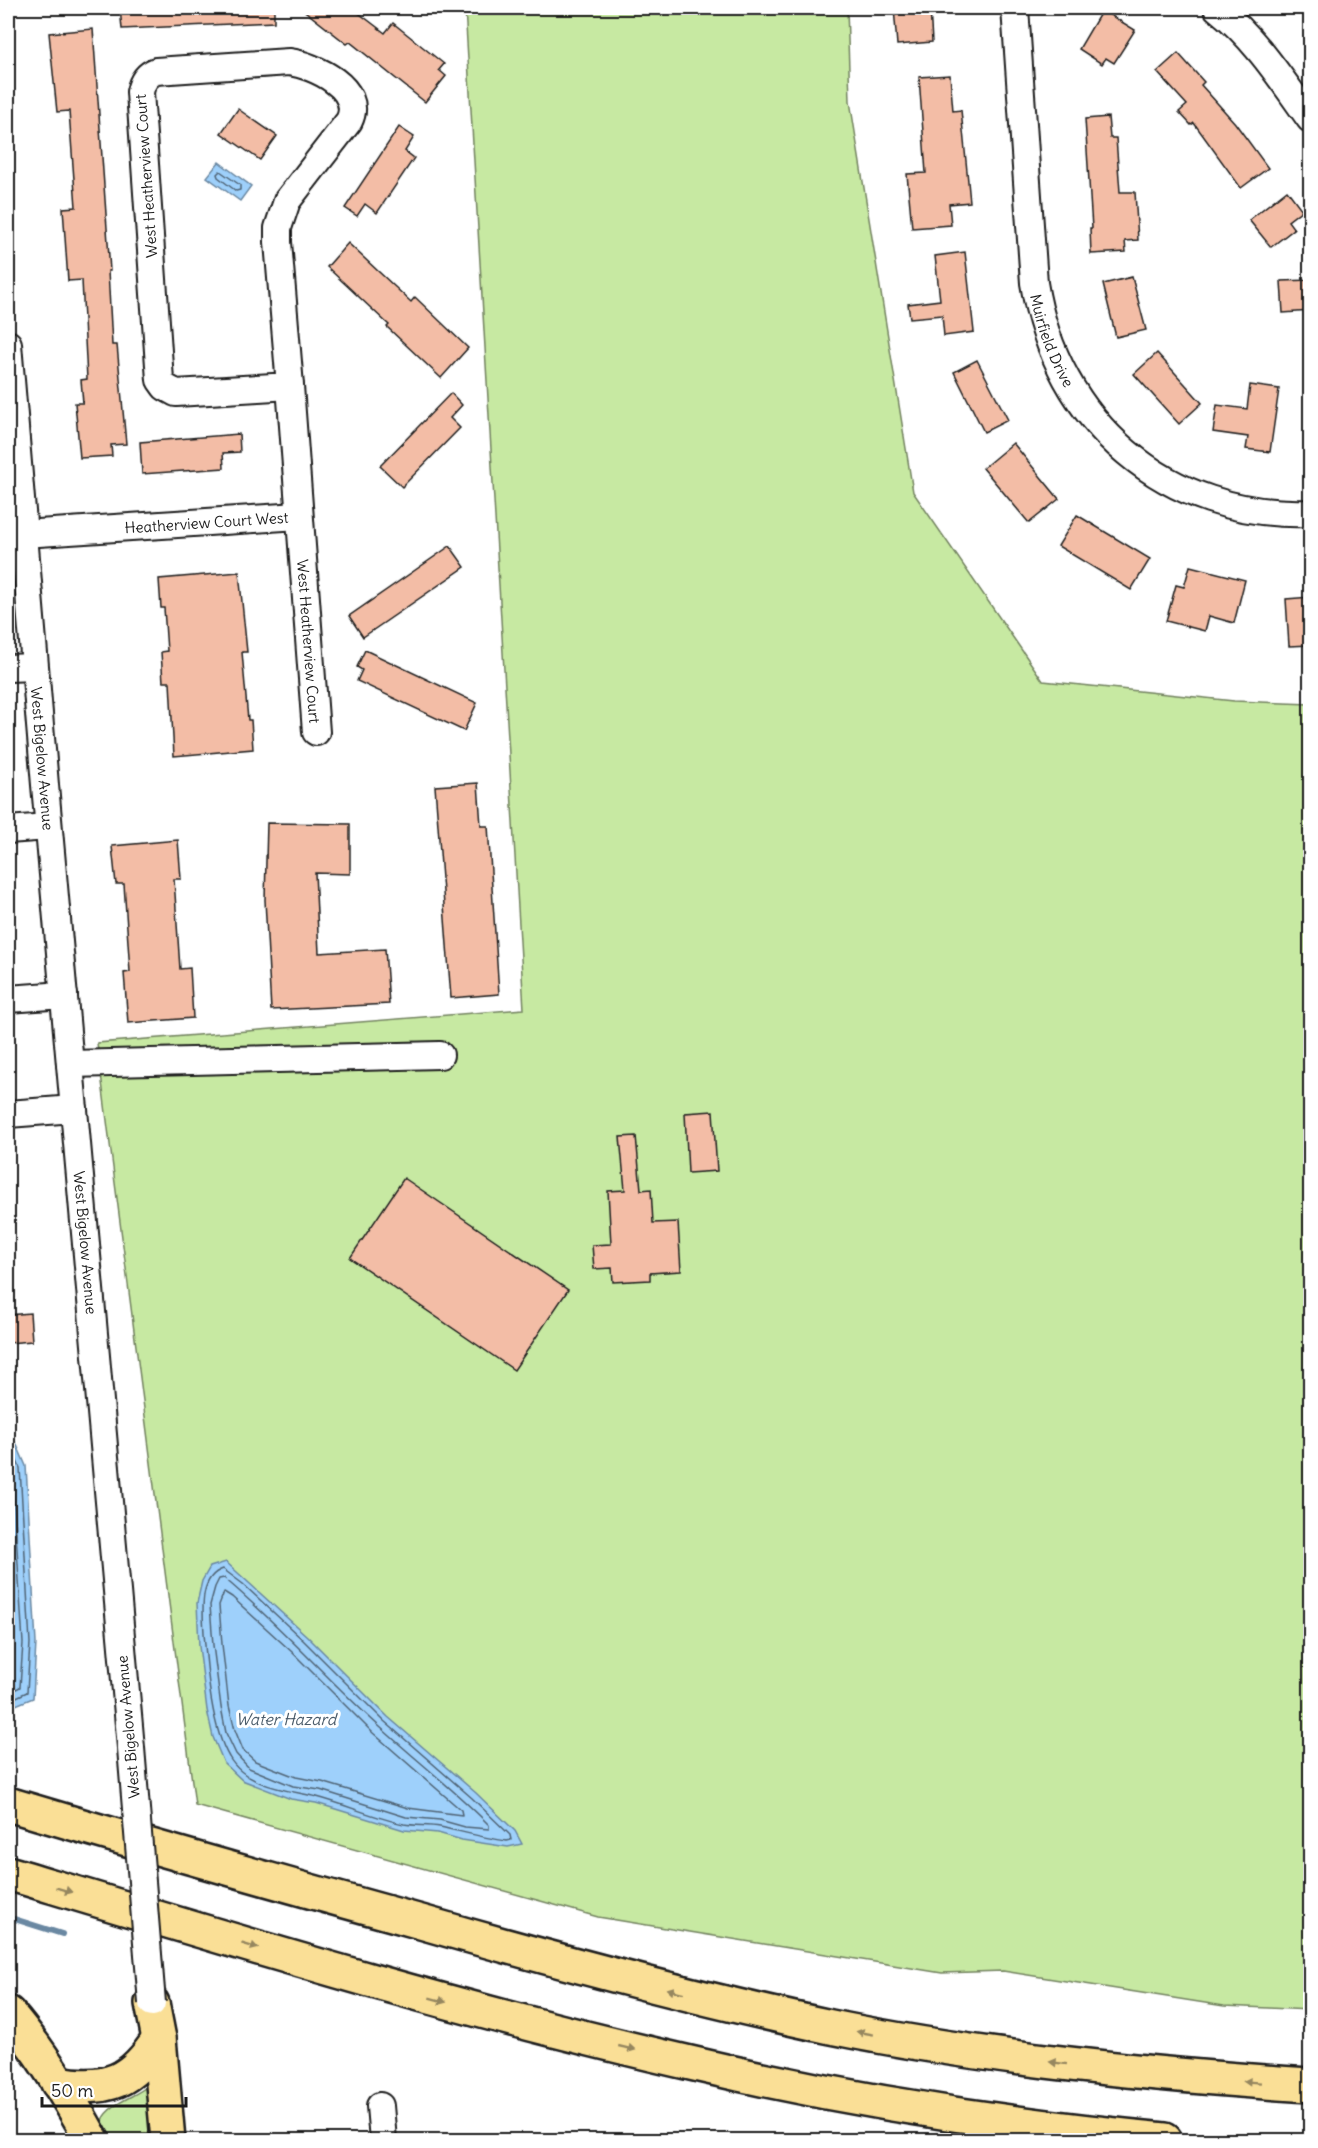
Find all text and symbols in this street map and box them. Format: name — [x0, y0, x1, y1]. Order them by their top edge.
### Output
street label: West Heatherview Court — [131, 94, 161, 258]
street label: Muirfield Drive — [1027, 292, 1079, 390]
street label: Heatherview Court West — [124, 507, 289, 537]
street label: West Heatherview Court — [294, 559, 325, 724]
street label: West Bigelow Avenue — [27, 686, 58, 831]
street label: West Bigelow Avenue — [70, 1170, 102, 1315]
street label: West Bigelow Avenue — [112, 1655, 144, 1799]
water label: Water Hazard — [236, 1709, 339, 1729]
one-way arrow — [55, 1886, 73, 1895]
one-way arrow — [241, 1942, 259, 1951]
one-way arrow — [666, 1986, 684, 1996]
one-way arrow — [429, 1996, 447, 2005]
one-way arrow — [856, 2028, 875, 2037]
one-way arrow — [617, 2044, 636, 2054]
one-way arrow — [1048, 2058, 1067, 2067]
scale bar — [42, 2070, 186, 2108]
one-way arrow — [1243, 2077, 1262, 2086]
text: 50 m — [51, 2079, 93, 2102]

